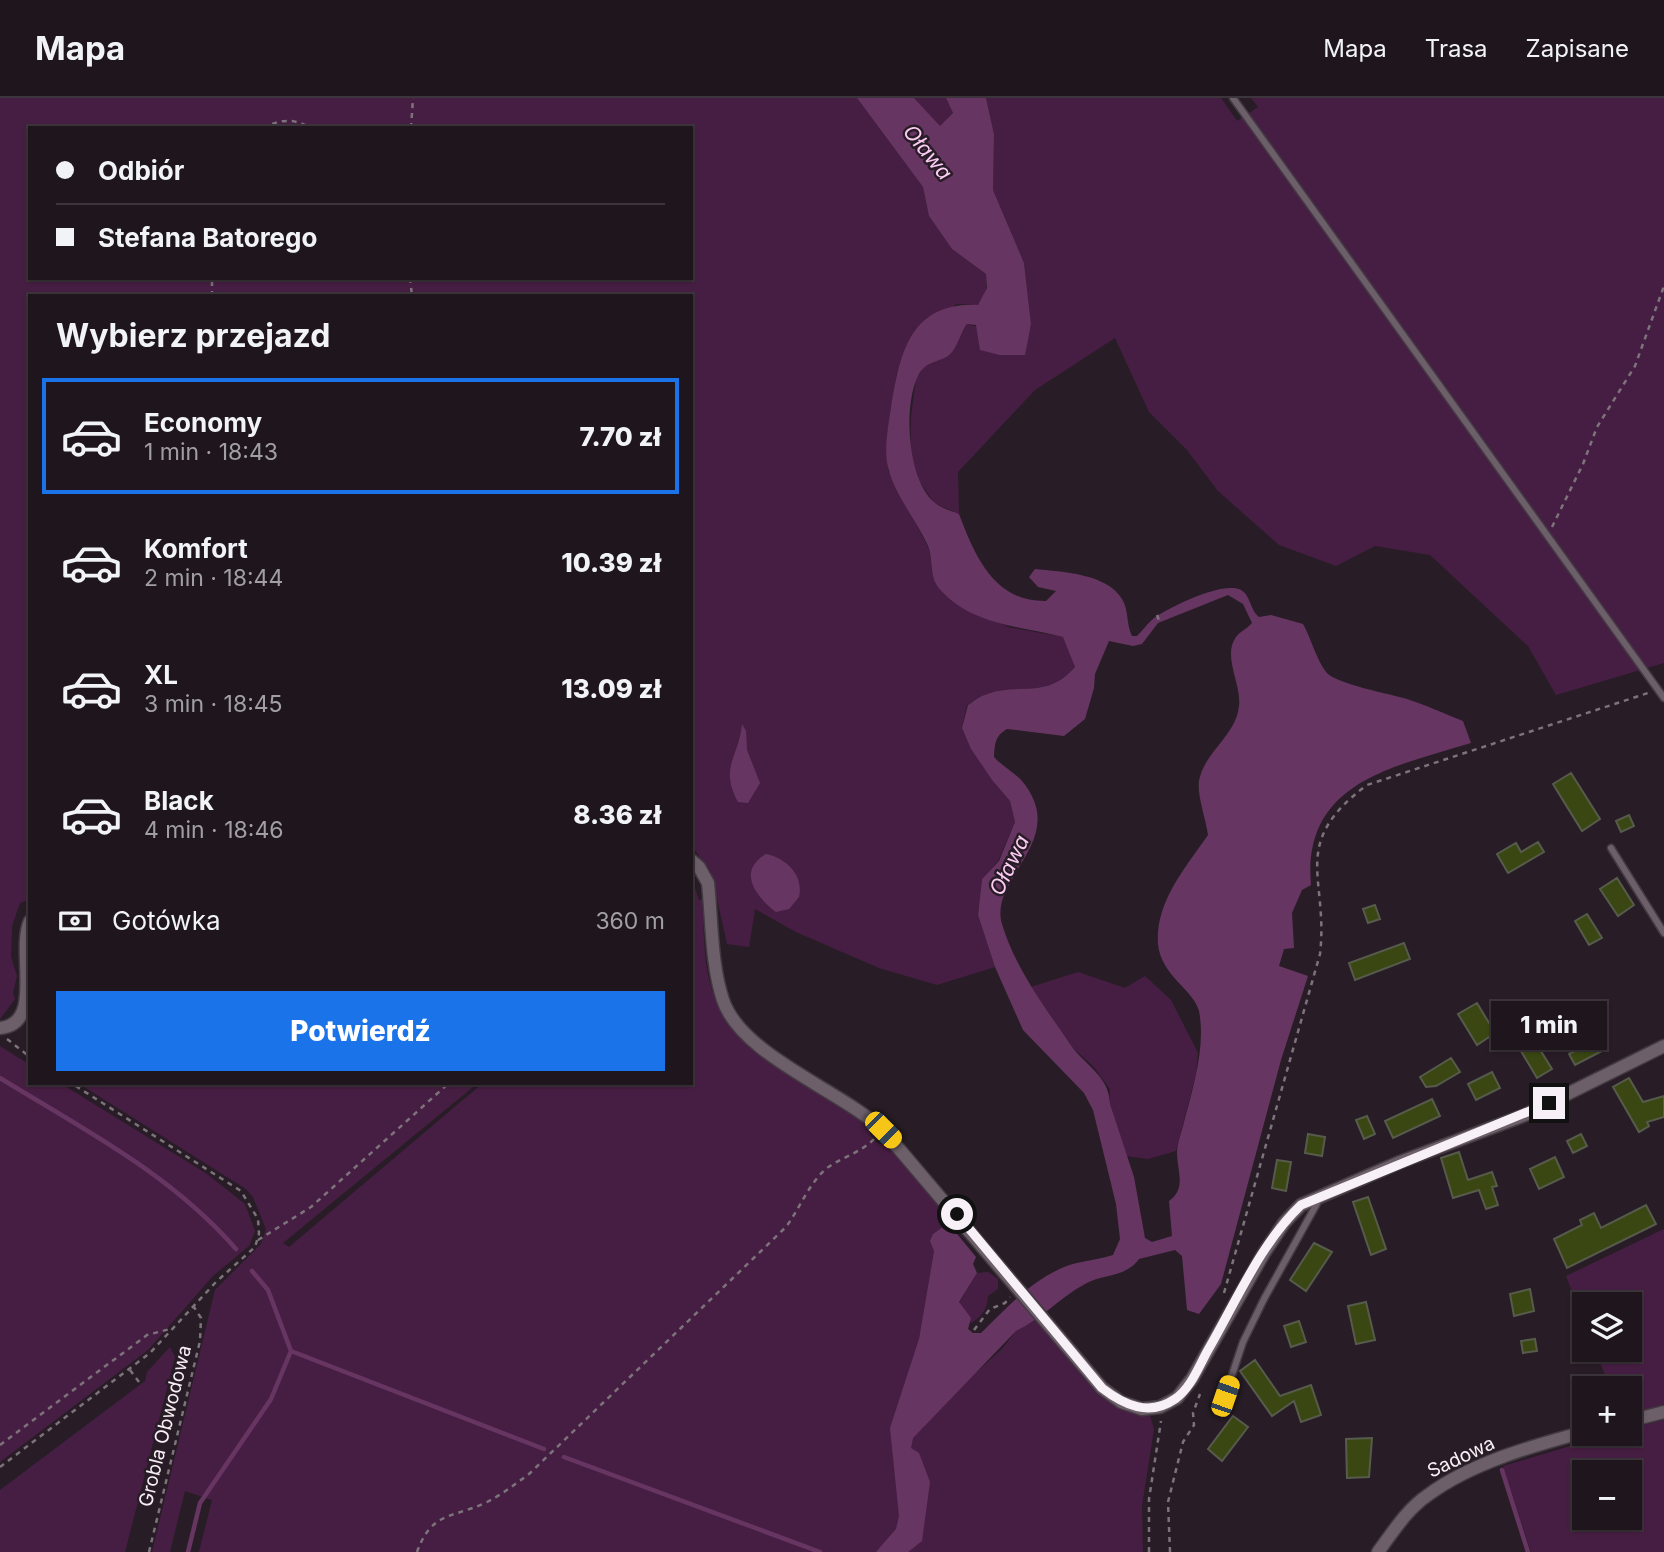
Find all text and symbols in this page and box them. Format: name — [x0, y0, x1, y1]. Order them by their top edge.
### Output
text: Mapa — [35, 28, 125, 68]
text: Mapa — [1323, 34, 1387, 63]
text: Trasa — [1425, 34, 1488, 63]
text: Zapisane — [1526, 34, 1629, 63]
water label: Oława — [898, 119, 958, 185]
text: Odbiór — [98, 155, 184, 186]
text: Stefana Batorego — [98, 222, 317, 253]
text: Wybierz przejazd — [56, 316, 330, 355]
icon: car — [60, 405, 123, 468]
text: Economy — [144, 407, 262, 438]
text: 7.70 zł — [580, 421, 661, 452]
text: 1 min · 18:43 — [144, 438, 278, 466]
icon: car — [60, 531, 123, 594]
text: Komfort — [144, 533, 248, 564]
text: 10.39 zł — [561, 547, 661, 578]
text: 2 min · 18:44 — [144, 564, 283, 592]
icon: car — [60, 657, 123, 720]
text: XL — [144, 659, 178, 690]
text: 13.09 zł — [561, 673, 661, 704]
text: 3 min · 18:45 — [144, 690, 283, 718]
icon: car — [60, 783, 123, 846]
text: Black — [144, 785, 214, 816]
text: 8.36 zł — [573, 799, 661, 830]
text: 4 min · 18:46 — [144, 816, 284, 844]
water label: Oława — [984, 831, 1034, 899]
icon: cash — [56, 902, 94, 940]
text: Gotówka — [112, 905, 221, 936]
text: 360 m — [595, 907, 665, 935]
button: Potwierdź — [56, 991, 665, 1071]
callout: 1 min — [1491, 1002, 1607, 1051]
text: 1 min — [1520, 1011, 1578, 1039]
route end — [1533, 1087, 1565, 1119]
car — [861, 1108, 906, 1152]
route start — [941, 1198, 973, 1230]
map controls — [1572, 1292, 1642, 1530]
button: layers — [1572, 1292, 1642, 1362]
street label: Grobla Obwodowa — [134, 1343, 196, 1509]
car — [1209, 1373, 1242, 1419]
button: + — [1572, 1376, 1642, 1446]
street label: Sadowa — [1424, 1431, 1498, 1483]
button: − — [1572, 1460, 1642, 1530]

